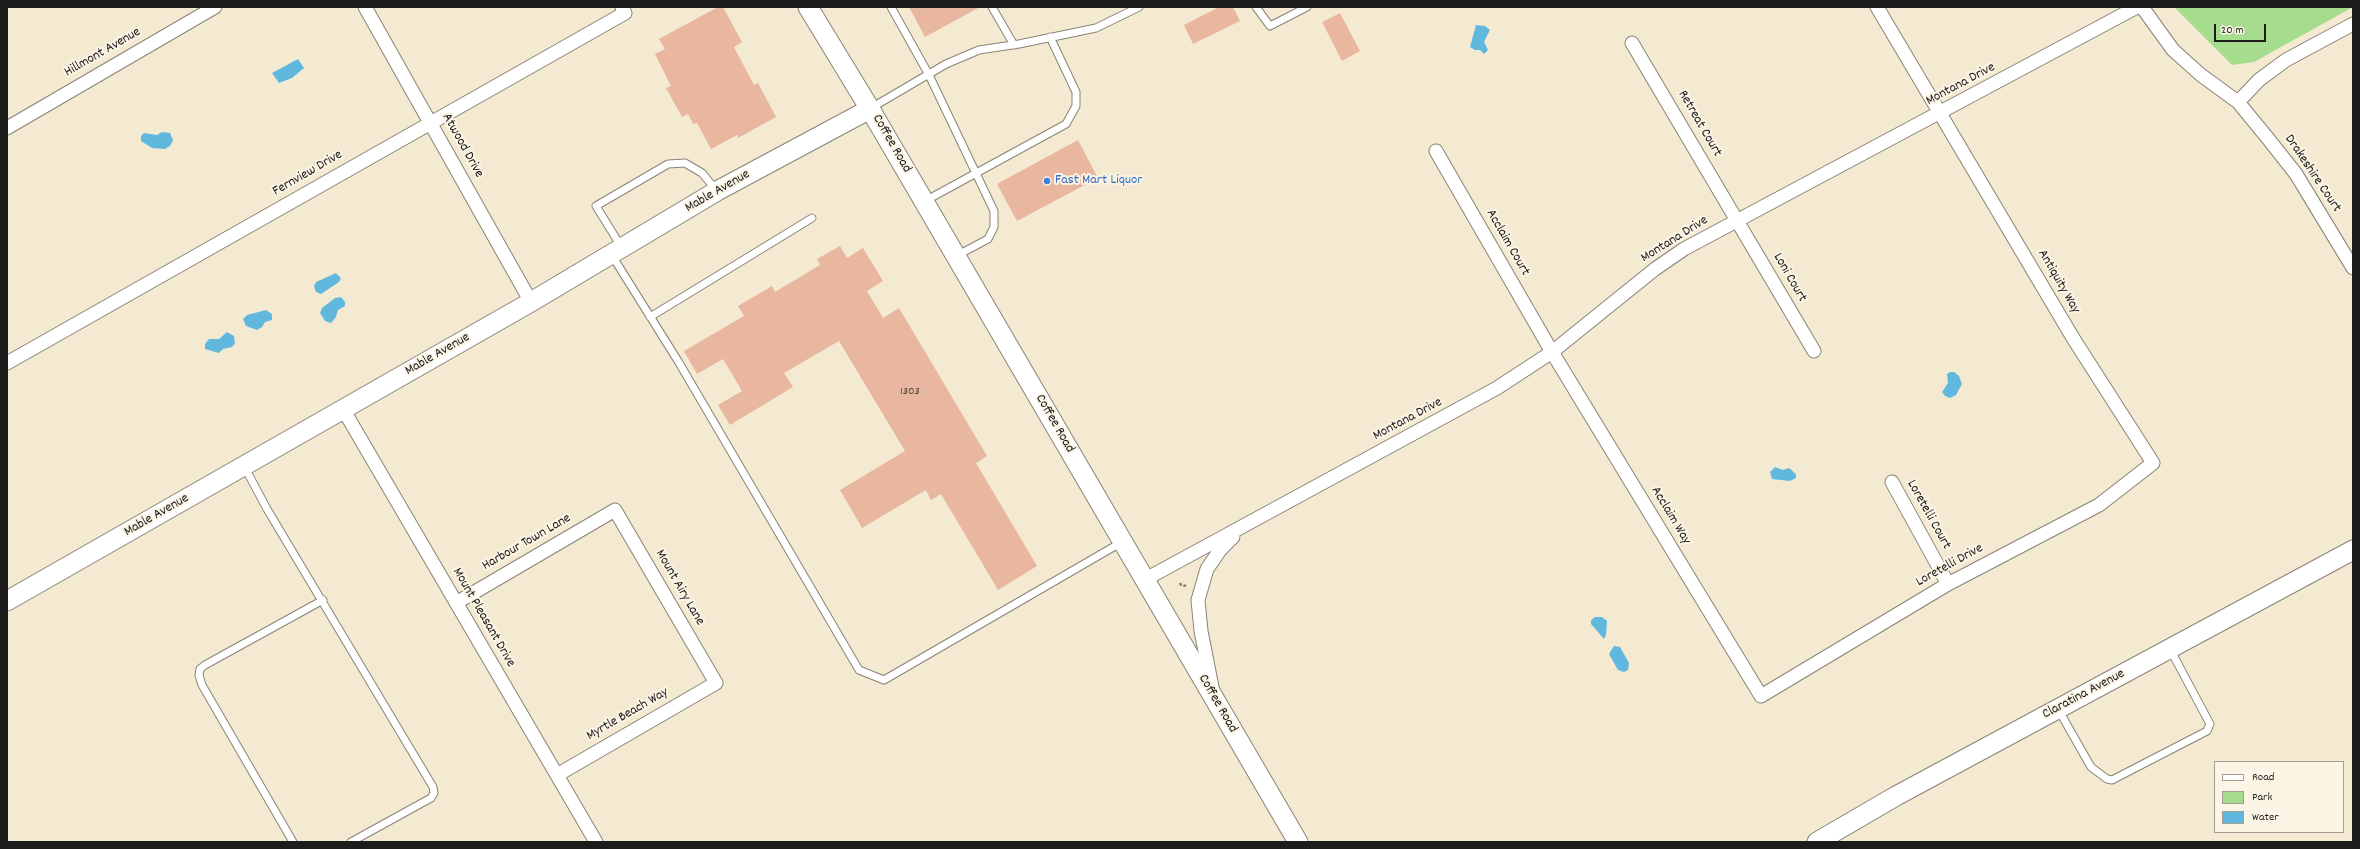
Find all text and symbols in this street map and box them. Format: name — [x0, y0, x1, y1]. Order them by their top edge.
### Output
scale bar — [2216, 16, 2268, 42]
text: 20 m — [2221, 22, 2244, 39]
street label: Hillmont Avenue — [62, 24, 144, 82]
street label: Montana Drive — [1924, 60, 1998, 110]
street label: Retreat Court — [1673, 88, 1725, 160]
street label: Atwood Drive — [437, 111, 487, 181]
street label: Coffee Road — [868, 112, 914, 176]
street label: Drakeshire Court — [2280, 132, 2344, 216]
street label: Fernview Drive — [270, 147, 346, 201]
street label: Mable Avenue — [683, 167, 753, 217]
place label: Fast Mart Liquor — [1055, 173, 1142, 189]
marker: Fast Mart Liquor — [1042, 176, 1052, 186]
street label: Acclaim Court — [1481, 207, 1533, 279]
street label: Montana Drive — [1638, 213, 1712, 267]
street label: Antiquity Way — [2033, 247, 2083, 317]
street label: Loni Court — [1768, 251, 1810, 305]
street label: Mable Avenue — [403, 330, 473, 380]
house number: 1303 — [900, 385, 920, 399]
street label: Coffee Road — [1031, 392, 1077, 456]
street label: Montana Drive — [1371, 395, 1445, 445]
street label: Loretelli Court — [1902, 477, 1954, 553]
street label: Acclaim Way — [1646, 484, 1694, 548]
street label: Mable Avenue — [122, 491, 192, 541]
street label: Harbour Town Lane — [480, 511, 574, 575]
street label: Loretelli Drive — [1914, 541, 1986, 591]
street label: Mount Airy Lane — [651, 547, 707, 629]
street label: Mount Pleasant Drive — [448, 565, 518, 671]
street label: Claratina Avenue — [2040, 666, 2128, 724]
street label: Coffee Road — [1194, 672, 1240, 736]
street label: Myrtle Beach Way — [584, 685, 672, 745]
legend — [2214, 761, 2344, 833]
text: Road — [2252, 769, 2274, 786]
text: Park — [2252, 789, 2272, 806]
text: Water — [2252, 809, 2279, 826]

